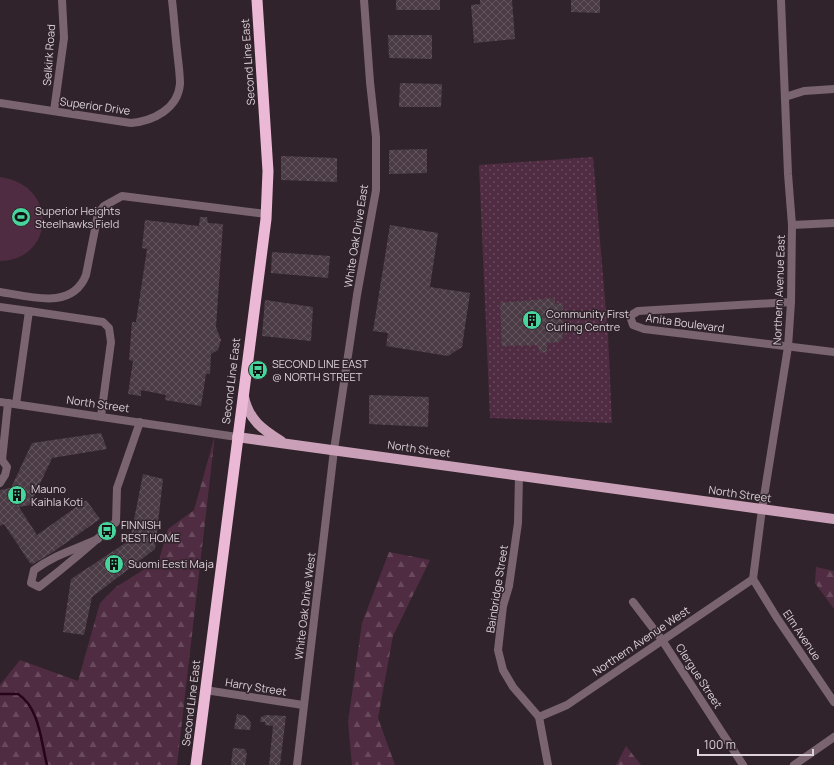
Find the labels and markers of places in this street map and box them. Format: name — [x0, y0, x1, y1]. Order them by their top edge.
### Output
place label: Superior Heights Steelhawks Field — [35, 203, 120, 231]
sports icon: Superior Heights Steelhawks Field — [10, 206, 32, 228]
place label: Community First Curling Centre — [546, 306, 629, 334]
building icon: Community First Curling Centre — [521, 309, 543, 331]
place label: SECOND LINE EAST @ NORTH STREET — [272, 356, 369, 384]
bus stop icon: SECOND LINE EAST @ NORTH STREET — [247, 359, 269, 381]
place label: Mauno Kaihla Koti — [31, 481, 83, 509]
building icon: Mauno Kaihla Koti — [6, 484, 28, 506]
place label: FINNISH REST HOME — [121, 517, 180, 545]
bus stop icon: FINNISH REST HOME — [96, 520, 118, 542]
building icon: Suomi Eesti Maja — [103, 553, 125, 575]
place label: Suomi Eesti Maja — [128, 556, 214, 571]

